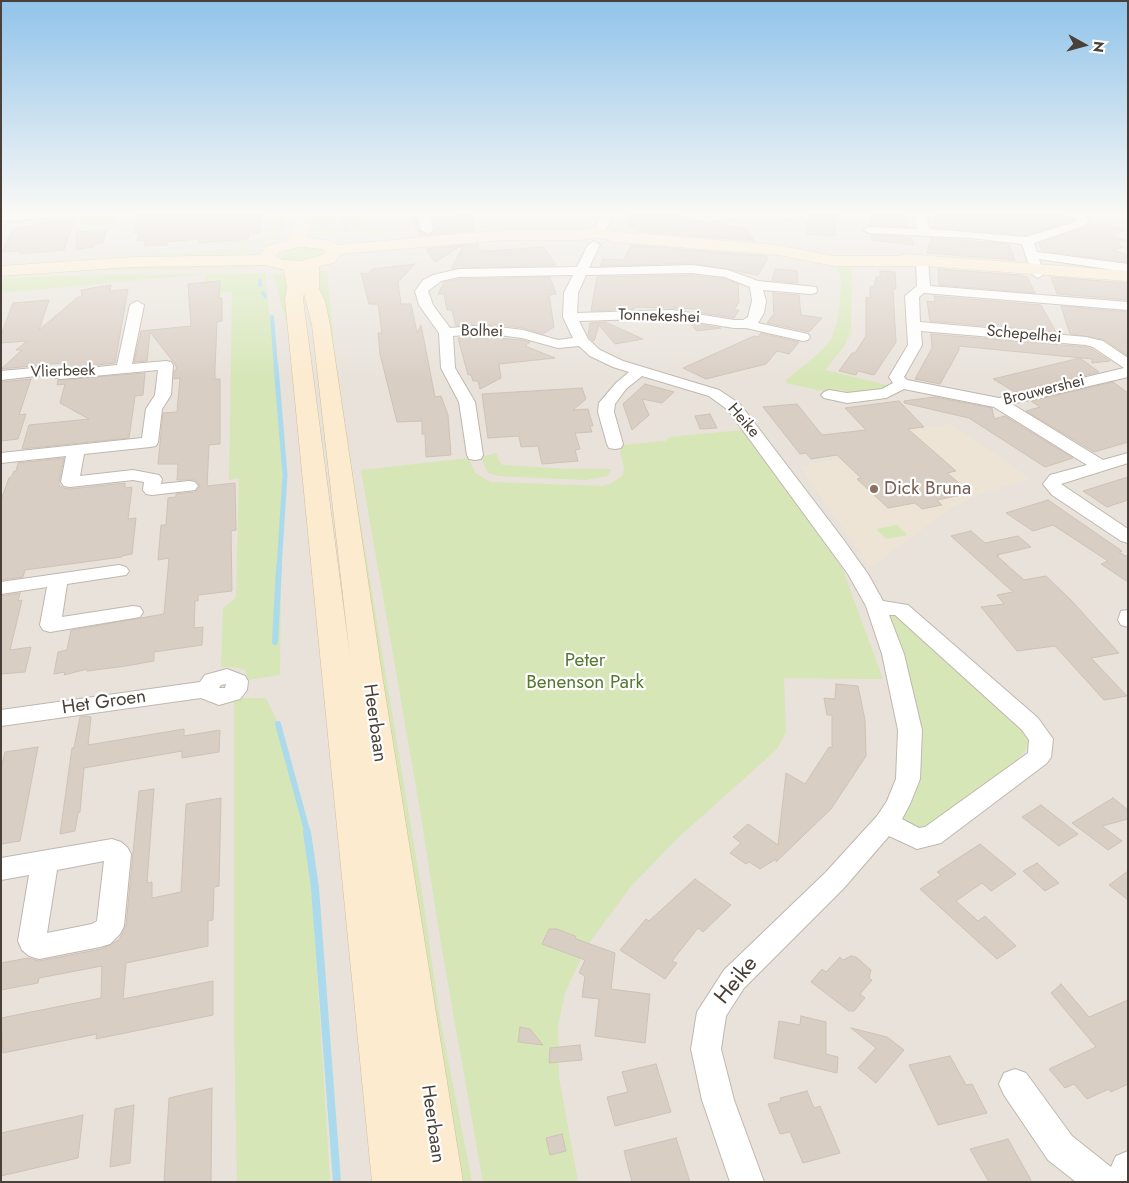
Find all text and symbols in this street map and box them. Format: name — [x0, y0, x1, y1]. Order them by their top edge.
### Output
north arrow — [1059, 20, 1109, 70]
text: N — [1088, 40, 1109, 54]
street label: Tonnekeshei — [618, 306, 700, 328]
street label: Bolhei — [461, 322, 503, 342]
street label: Schepelhei — [986, 322, 1062, 348]
street label: Vlierbeek — [30, 361, 96, 383]
street label: Brouwershei — [1001, 372, 1087, 410]
street label: Heike — [723, 400, 763, 442]
place label: Dick Bruna — [884, 478, 971, 500]
marker: Dick Bruna — [868, 483, 880, 495]
park label: Peter Benenson Park — [526, 650, 644, 694]
street label: Heerbaan — [357, 682, 391, 764]
street label: Het Groen — [60, 686, 148, 720]
street label: Heike — [710, 952, 764, 1010]
street label: Heerbaan — [415, 1083, 449, 1165]

